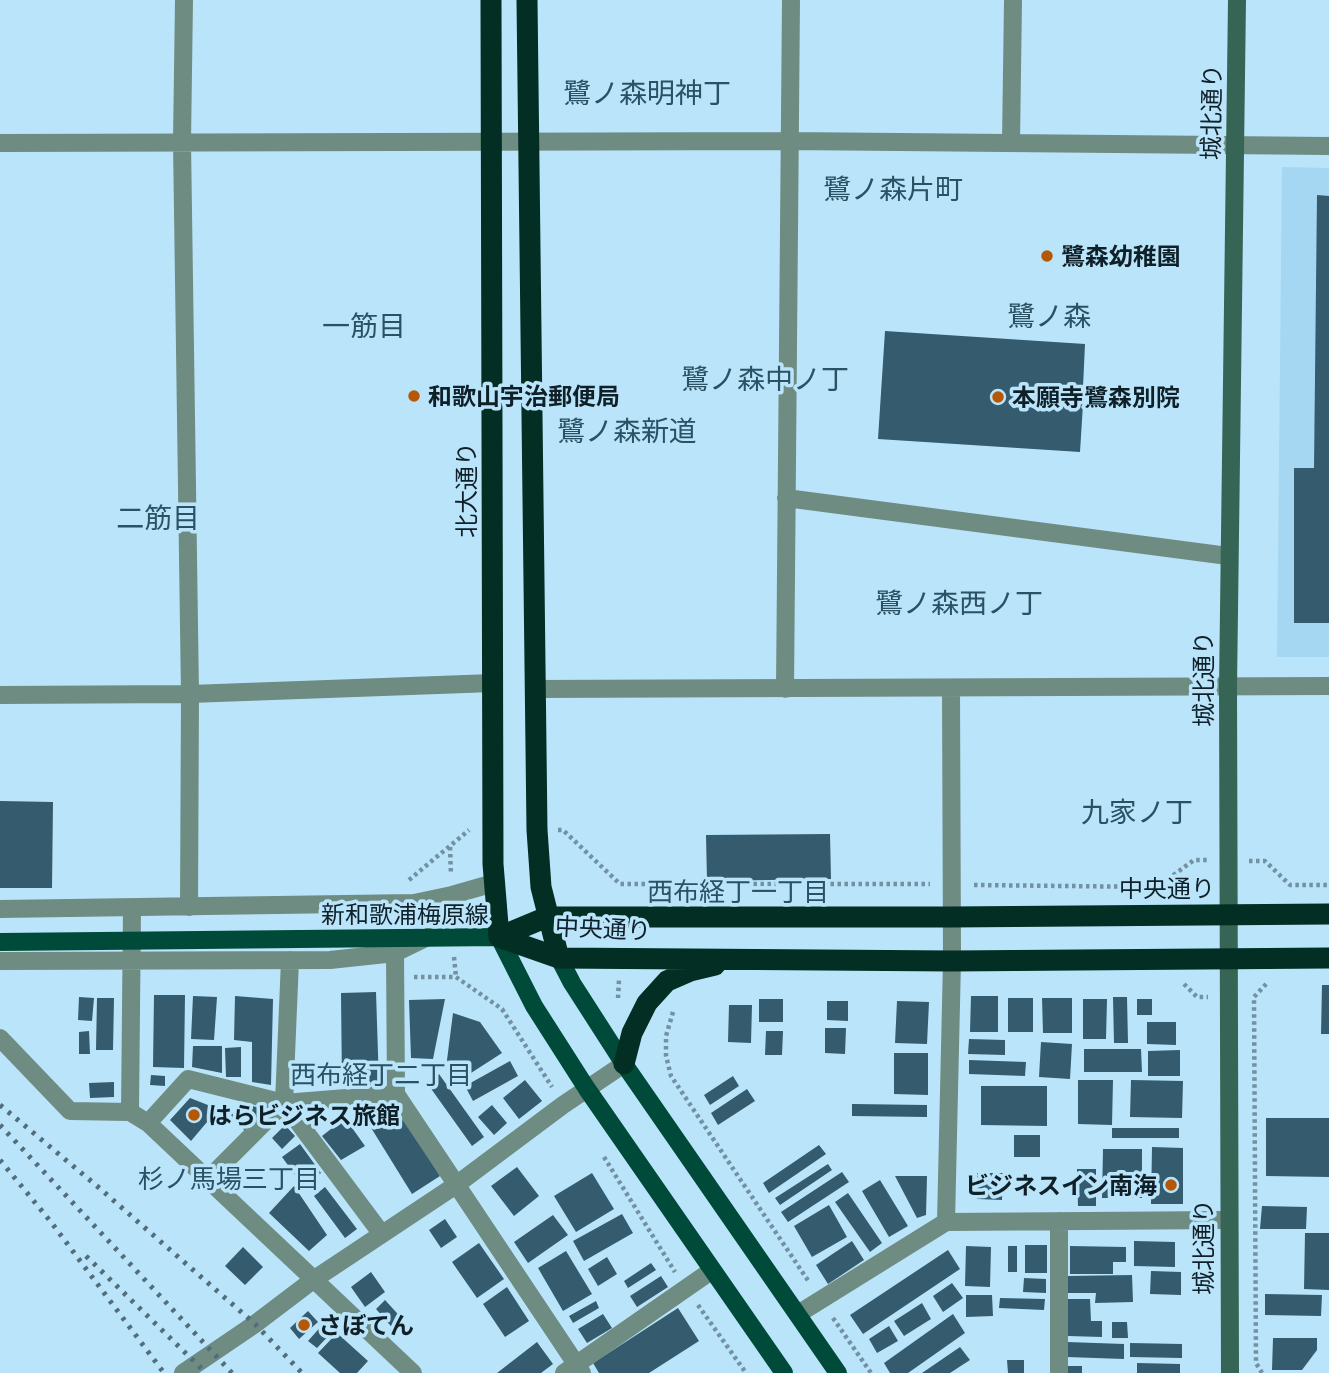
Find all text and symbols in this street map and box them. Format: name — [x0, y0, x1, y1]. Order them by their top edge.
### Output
street label: 城北通り — [1196, 64, 1226, 160]
district label: 鷺ノ森明神丁 — [563, 75, 731, 109]
district label: 鷺ノ森片町 — [823, 171, 963, 205]
place label: 鷺森幼稚園 — [1061, 242, 1181, 270]
marker: 鷺森幼稚園 — [1039, 248, 1055, 264]
district label: 鷺ノ森 — [1007, 298, 1091, 332]
district label: 一筋目 — [322, 308, 406, 342]
district label: 鷺ノ森中ノ丁 — [681, 361, 849, 395]
place label: 和歌山宇治郵便局 — [428, 382, 620, 410]
place label: 本願寺鷺森別院 — [1012, 383, 1180, 411]
marker: 和歌山宇治郵便局 — [406, 388, 422, 404]
marker: 本願寺鷺森別院 — [990, 389, 1006, 405]
district label: 鷺ノ森新道 — [557, 413, 697, 447]
street label: 北大通り — [452, 442, 480, 538]
district label: 二筋目 — [116, 500, 200, 534]
district label: 鷺ノ森西ノ丁 — [875, 585, 1043, 619]
street label: 城北通り — [1189, 631, 1217, 727]
district label: 九家ノ丁 — [1081, 794, 1193, 828]
street label: 中央通り — [1119, 874, 1215, 902]
district label: 西布経丁一丁目 — [647, 875, 829, 907]
street label: 新和歌浦梅原線 — [321, 900, 489, 928]
street label: 中央通り — [554, 911, 652, 945]
district label: 西布経丁二丁目 — [290, 1058, 472, 1090]
place label: はらビジネス旅館 — [208, 1101, 400, 1129]
marker: はらビジネス旅館 — [186, 1107, 202, 1123]
district label: 杉ノ馬場三丁目 — [138, 1162, 320, 1194]
place label: ビジネスイン南海 — [965, 1171, 1157, 1199]
marker: ビジネスイン南海 — [1163, 1177, 1179, 1193]
street label: 城北通り — [1189, 1199, 1217, 1295]
place label: さぼてん — [318, 1311, 414, 1339]
marker: さぼてん — [296, 1317, 312, 1333]

